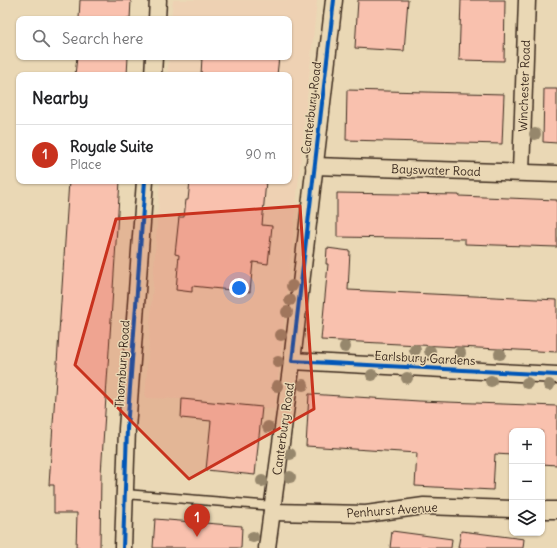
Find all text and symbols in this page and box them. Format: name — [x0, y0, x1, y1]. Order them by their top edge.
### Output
search box — [16, 16, 292, 60]
icon: search — [30, 27, 52, 49]
text: Search here — [62, 29, 143, 48]
street label: Winchester Road — [515, 40, 533, 132]
street label: Canterbury Road — [298, 61, 324, 155]
text: Nearby — [32, 87, 88, 109]
text: Royale Suite — [70, 137, 153, 156]
text: 1 — [42, 146, 48, 163]
text: 90 m — [245, 146, 276, 163]
text: Place — [70, 156, 101, 173]
street label: Bayswater Road — [391, 161, 481, 179]
your location — [229, 278, 249, 298]
street label: Thornbury Road — [111, 320, 133, 408]
street label: Earlsbury Gardens — [374, 348, 476, 368]
street label: Canterbury Road — [269, 382, 297, 476]
map controls — [509, 428, 545, 536]
button: + — [509, 428, 545, 464]
button: − — [509, 464, 545, 500]
street label: Penhurst Avenue — [346, 499, 438, 521]
button: layers — [509, 500, 545, 536]
pin: 1 — [184, 504, 210, 537]

